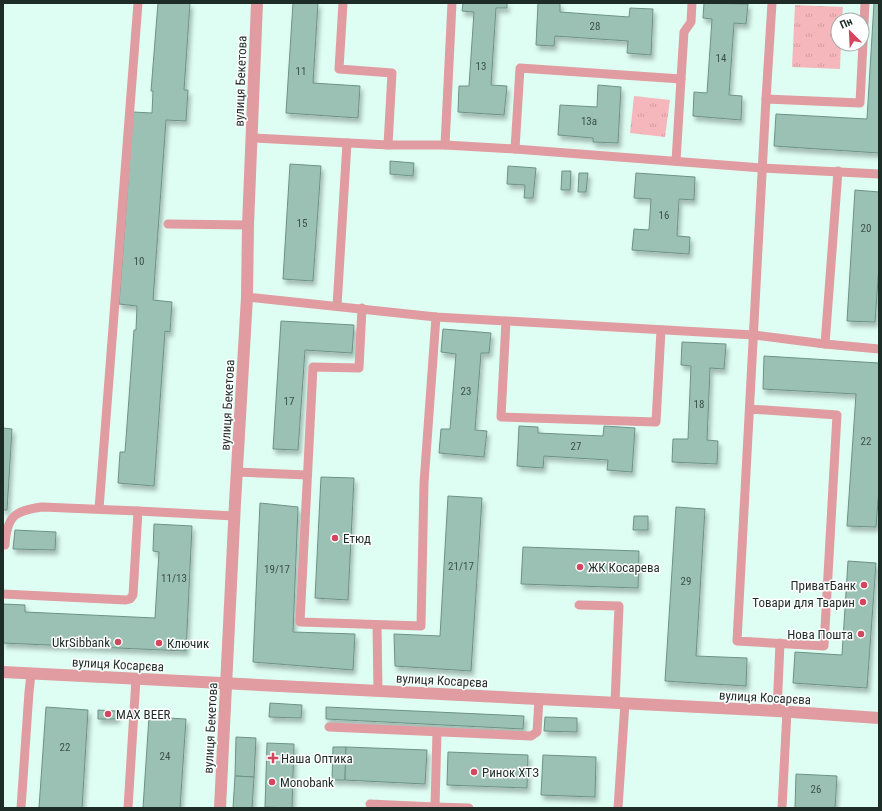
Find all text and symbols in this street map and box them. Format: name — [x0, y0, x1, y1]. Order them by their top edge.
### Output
north arrow — [830, 12, 870, 52]
text: Пн — [838, 15, 854, 32]
house number: 28 — [590, 20, 600, 33]
street label: вулиця Бекетова — [231, 35, 250, 127]
house number: 14 — [716, 52, 727, 65]
house number: 13 — [476, 60, 486, 73]
house number: 11 — [296, 65, 306, 78]
house number: 13а — [581, 115, 597, 128]
house number: 16 — [659, 209, 669, 222]
house number: 15 — [297, 217, 307, 230]
house number: 20 — [861, 222, 871, 235]
house number: 10 — [134, 255, 144, 268]
street label: вулиця Бекетова — [218, 359, 237, 451]
house number: 23 — [461, 385, 471, 398]
house number: 17 — [284, 395, 294, 408]
house number: 18 — [694, 398, 704, 411]
house number: 22 — [861, 435, 871, 448]
house number: 27 — [571, 440, 581, 453]
place label: Етюд — [343, 531, 371, 546]
marker: Етюд — [330, 533, 340, 543]
house number: 21/17 — [448, 560, 474, 573]
place label: ЖК Косарева — [588, 560, 660, 575]
marker: ЖК Косарева — [575, 562, 585, 572]
house number: 19/17 — [264, 563, 290, 576]
house number: 11/13 — [161, 572, 187, 585]
house number: 29 — [681, 575, 691, 588]
place label: ПриватБанк — [790, 578, 857, 593]
marker: ПриватБанк — [859, 580, 869, 590]
place label: Товари для Тварин — [752, 595, 855, 610]
marker: Товари для Тварин — [858, 597, 868, 607]
place label: Нова Пошта — [787, 627, 853, 642]
marker: Нова Пошта — [856, 629, 866, 639]
place label: UkrSibbank — [52, 635, 110, 650]
place label: Ключик — [167, 636, 210, 651]
marker: UkrSibbank — [113, 637, 123, 647]
marker: Ключик — [154, 638, 164, 648]
street label: вулиця Косарєва — [72, 655, 164, 674]
street label: вулиця Косарєва — [396, 671, 488, 690]
street label: вулиця Бекетова — [201, 682, 220, 774]
street label: вулиця Косарєва — [719, 688, 811, 707]
place label: MAX BEER — [116, 707, 171, 722]
marker: MAX BEER — [103, 709, 113, 719]
house number: 22 — [60, 741, 70, 754]
house number: 24 — [160, 750, 171, 763]
place label: Наша Оптика — [281, 751, 353, 766]
marker: Наша Оптика — [268, 753, 278, 763]
place label: Ринок ХТЗ — [482, 765, 539, 780]
marker: Ринок ХТЗ — [469, 767, 479, 777]
place label: Monobank — [280, 775, 334, 790]
marker: Monobank — [267, 777, 277, 787]
house number: 26 — [811, 783, 821, 796]

